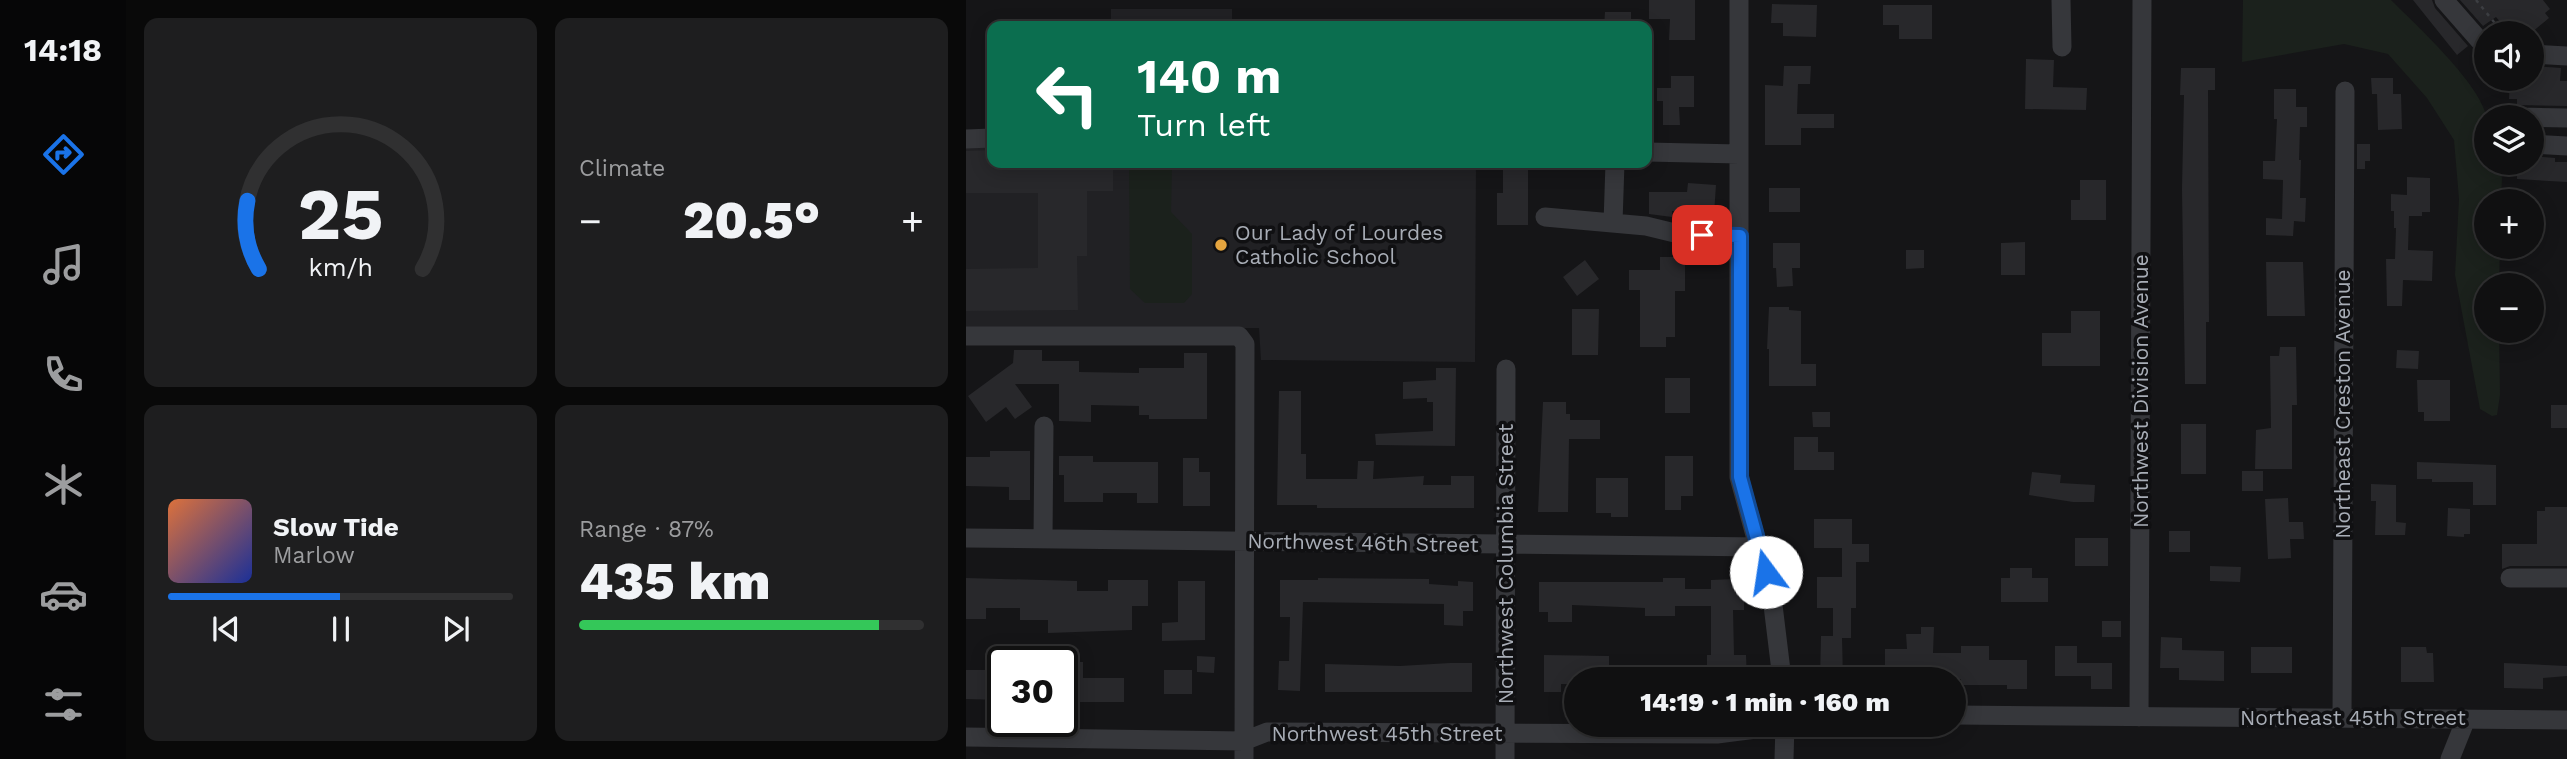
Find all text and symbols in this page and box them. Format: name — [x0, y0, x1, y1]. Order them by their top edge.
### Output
map controls — [2474, 21, 2544, 343]
button: sound — [2474, 21, 2544, 91]
text: 14:18 — [24, 31, 102, 69]
text: 140 m — [1137, 47, 1281, 105]
icon: left — [1022, 49, 1113, 140]
button: layers — [2474, 105, 2544, 175]
text: Turn left — [1137, 106, 1270, 144]
icon: directions — [39, 130, 88, 179]
text: Climate — [579, 155, 665, 182]
text: 25 — [298, 171, 383, 257]
button: + — [2474, 189, 2544, 259]
text: 20.5° — [683, 190, 820, 251]
text: − — [579, 199, 602, 243]
text: + — [901, 199, 924, 243]
pin — [1672, 205, 1732, 265]
icon: arrive — [1683, 216, 1721, 254]
place label: Our Lady of Lourdes Catholic School — [1235, 220, 1443, 269]
marker: Our Lady of Lourdes Catholic School — [1213, 237, 1229, 253]
icon: music — [39, 240, 88, 289]
text: km/h — [308, 252, 373, 281]
street label: Northwest Division Avenue — [2128, 254, 2153, 528]
street label: Northeast Creston Avenue — [2330, 269, 2355, 539]
button: − — [2474, 273, 2544, 343]
icon: phone — [39, 350, 88, 399]
street label: Northwest Columbia Street — [1493, 423, 1518, 704]
icon: climate — [39, 460, 88, 509]
text: Slow Tide — [273, 512, 399, 542]
text: Range · 87% — [579, 516, 714, 543]
street label: Northwest 46th Street — [1247, 528, 1479, 557]
position arrow — [1729, 535, 1803, 609]
text: Marlow — [273, 542, 355, 569]
text: 435 km — [579, 551, 771, 612]
icon: car — [39, 570, 88, 619]
icon: previous — [207, 610, 245, 648]
icon: pause — [322, 610, 360, 648]
icon: next — [437, 610, 475, 648]
speed limit sign: 30 — [987, 646, 1078, 737]
icon: filters — [39, 680, 88, 729]
text: 14:19 · 1 min · 160 m — [1640, 687, 1890, 717]
street label: Northeast 45th Street — [2240, 705, 2466, 730]
street label: Northwest 45th Street — [1272, 721, 1503, 746]

